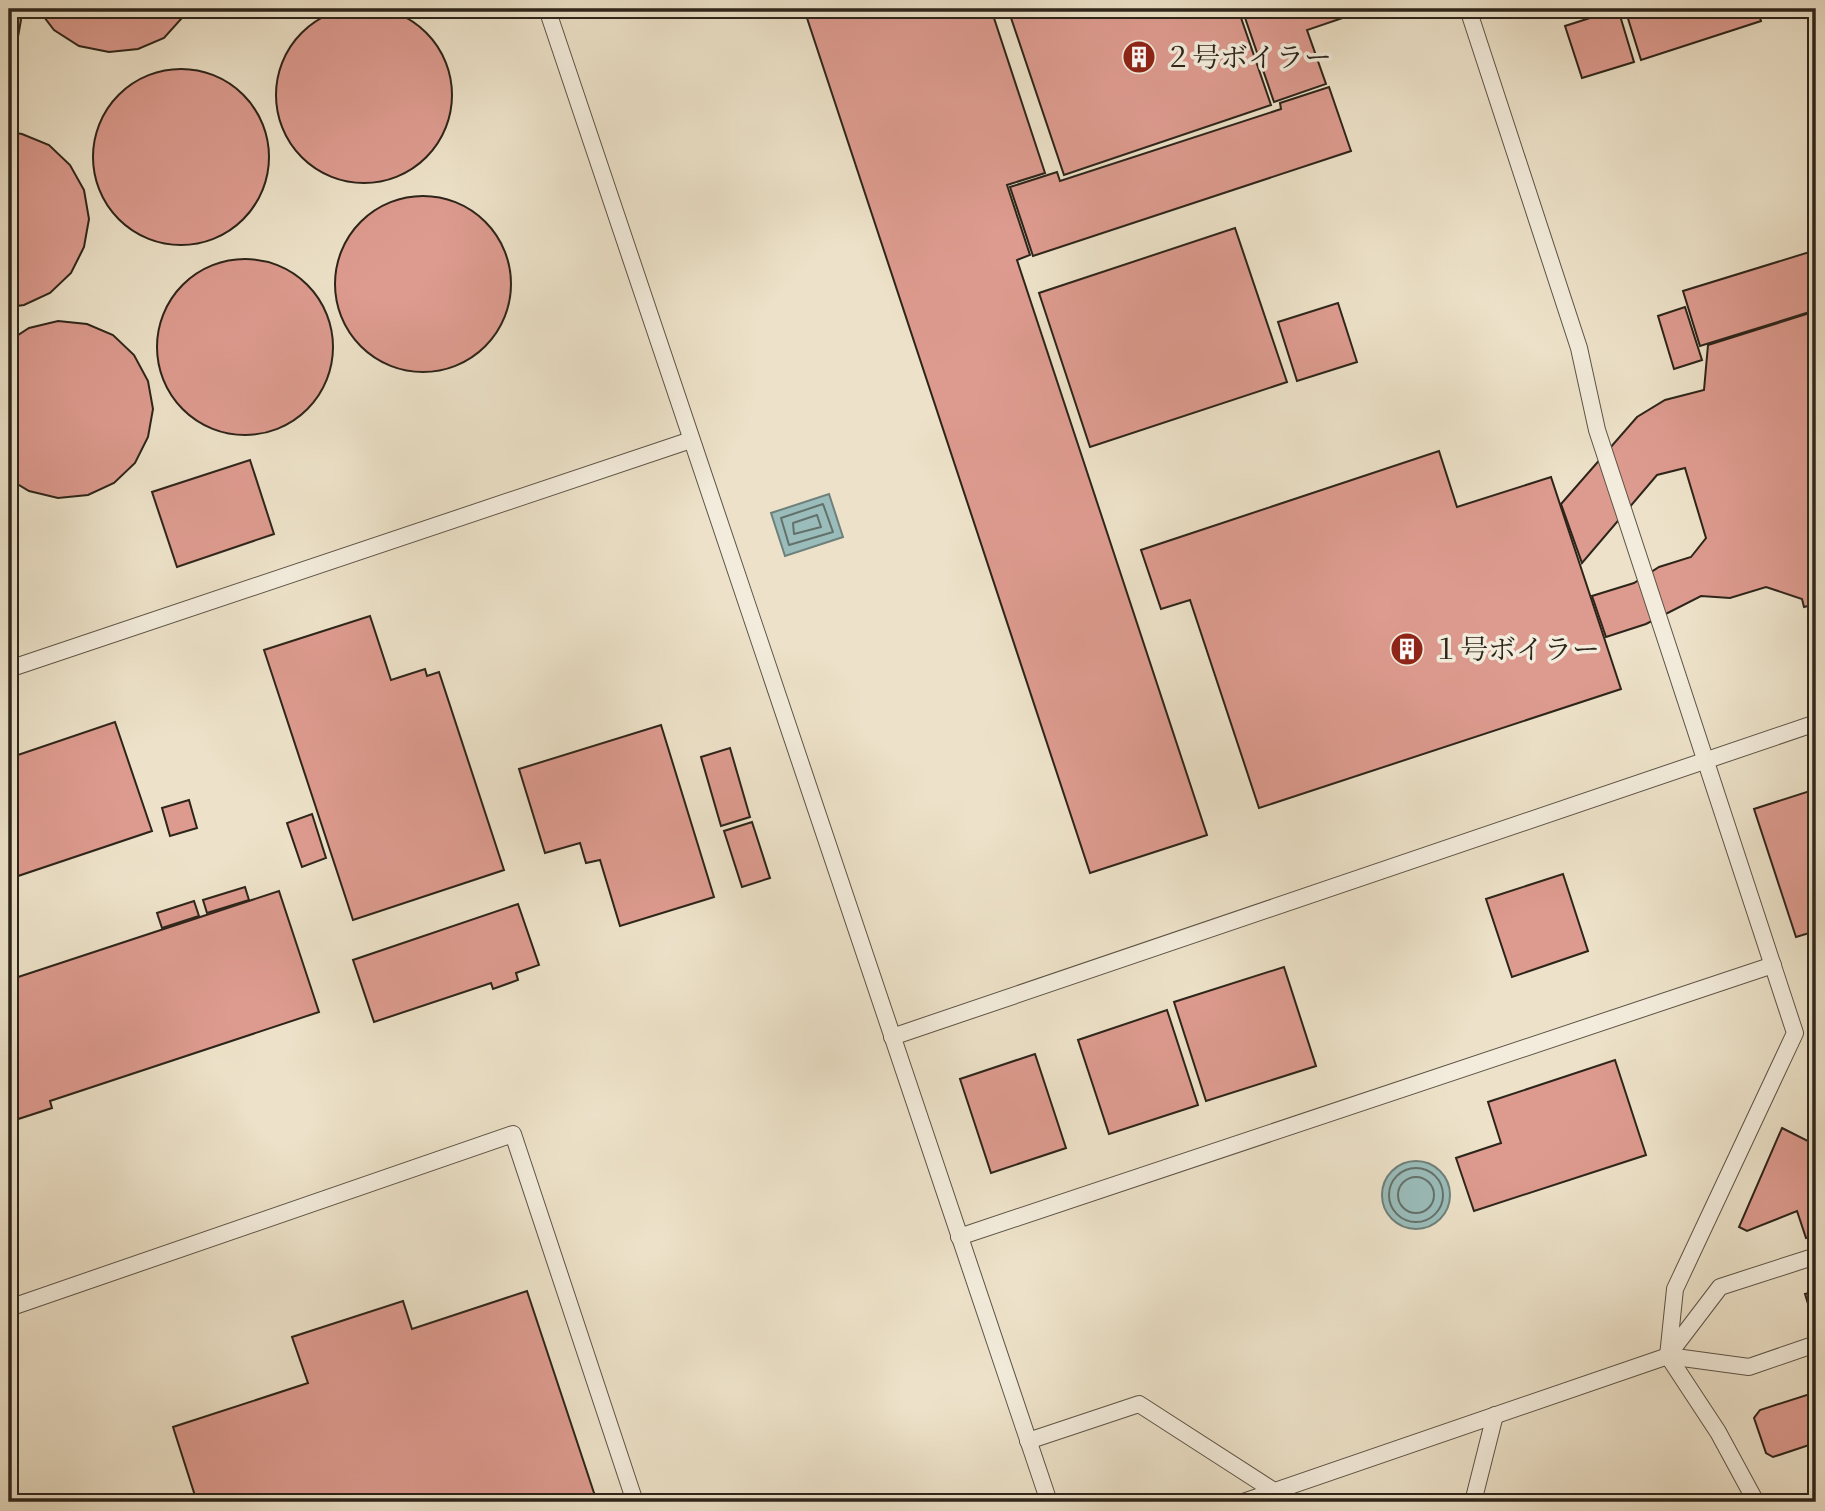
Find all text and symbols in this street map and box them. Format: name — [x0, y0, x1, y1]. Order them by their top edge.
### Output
building icon: ２号ボイラー — [1120, 38, 1158, 76]
place label: ２号ボイラー — [1164, 40, 1332, 75]
building icon: １号ボイラー — [1388, 630, 1426, 668]
place label: １号ボイラー — [1432, 632, 1600, 667]

